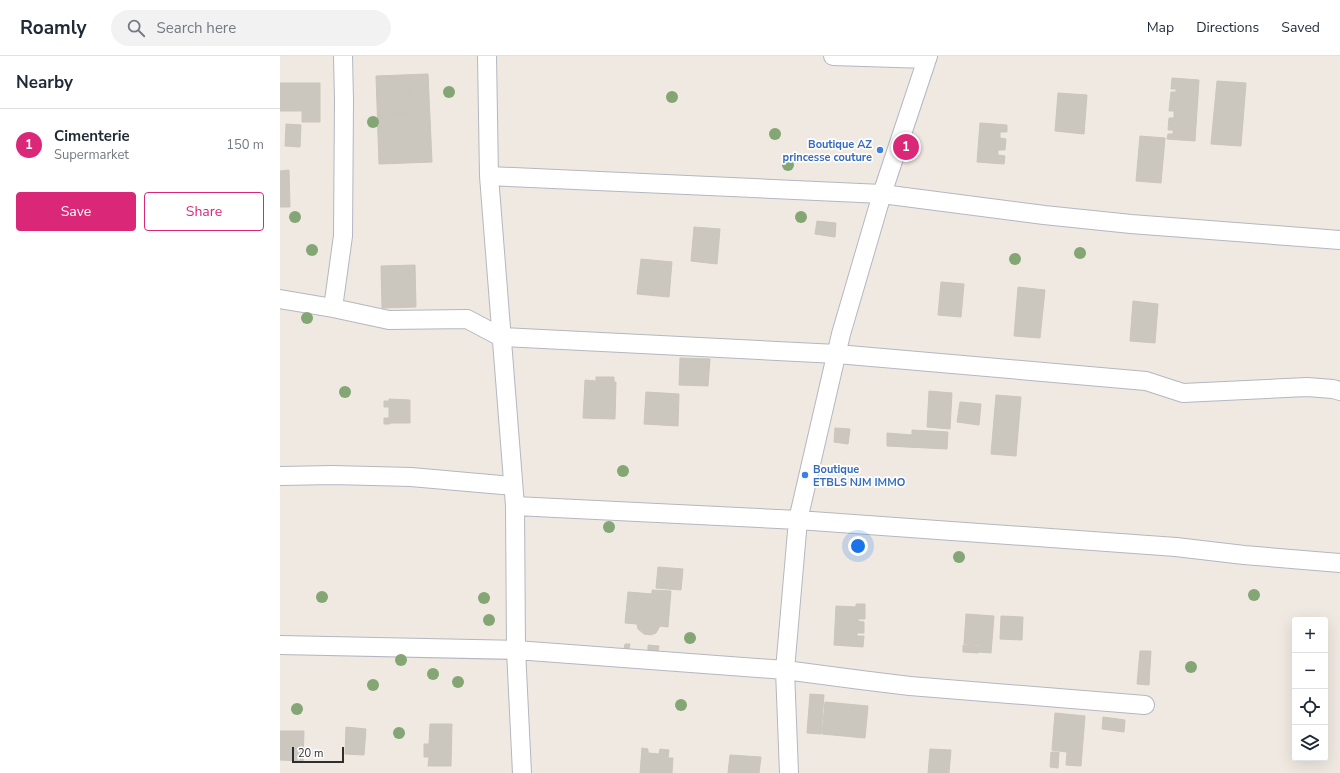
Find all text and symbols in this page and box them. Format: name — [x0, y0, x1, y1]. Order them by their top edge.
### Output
search box — [111, 10, 391, 46]
text: Roamly — [20, 15, 87, 41]
icon: search — [125, 17, 147, 39]
text: Search here — [157, 18, 236, 38]
text: Map — [1147, 18, 1174, 37]
text: Directions — [1196, 18, 1259, 37]
text: Saved — [1281, 18, 1320, 37]
text: Nearby — [16, 71, 73, 94]
text: Cimenterie — [54, 126, 130, 146]
pin: 1 — [893, 132, 919, 162]
text: 1 — [25, 136, 33, 154]
text: 150 m — [226, 136, 264, 154]
place label: Boutique AZ princesse couture — [783, 137, 872, 165]
marker: Boutique AZ princesse couture — [875, 145, 885, 155]
text: Supermarket — [54, 146, 129, 164]
button: Save — [16, 192, 136, 231]
button: Share — [144, 192, 264, 231]
place label: Boutique ETBLS NJM IMMO — [813, 462, 906, 490]
marker: Boutique ETBLS NJM IMMO — [800, 470, 810, 480]
your location — [848, 536, 868, 556]
map controls — [1292, 617, 1328, 761]
button: + — [1292, 617, 1328, 653]
button: − — [1292, 653, 1328, 689]
button: locate — [1292, 689, 1328, 725]
button: layers — [1292, 725, 1328, 761]
scale bar — [292, 745, 344, 764]
text: 20 m — [298, 746, 323, 761]

